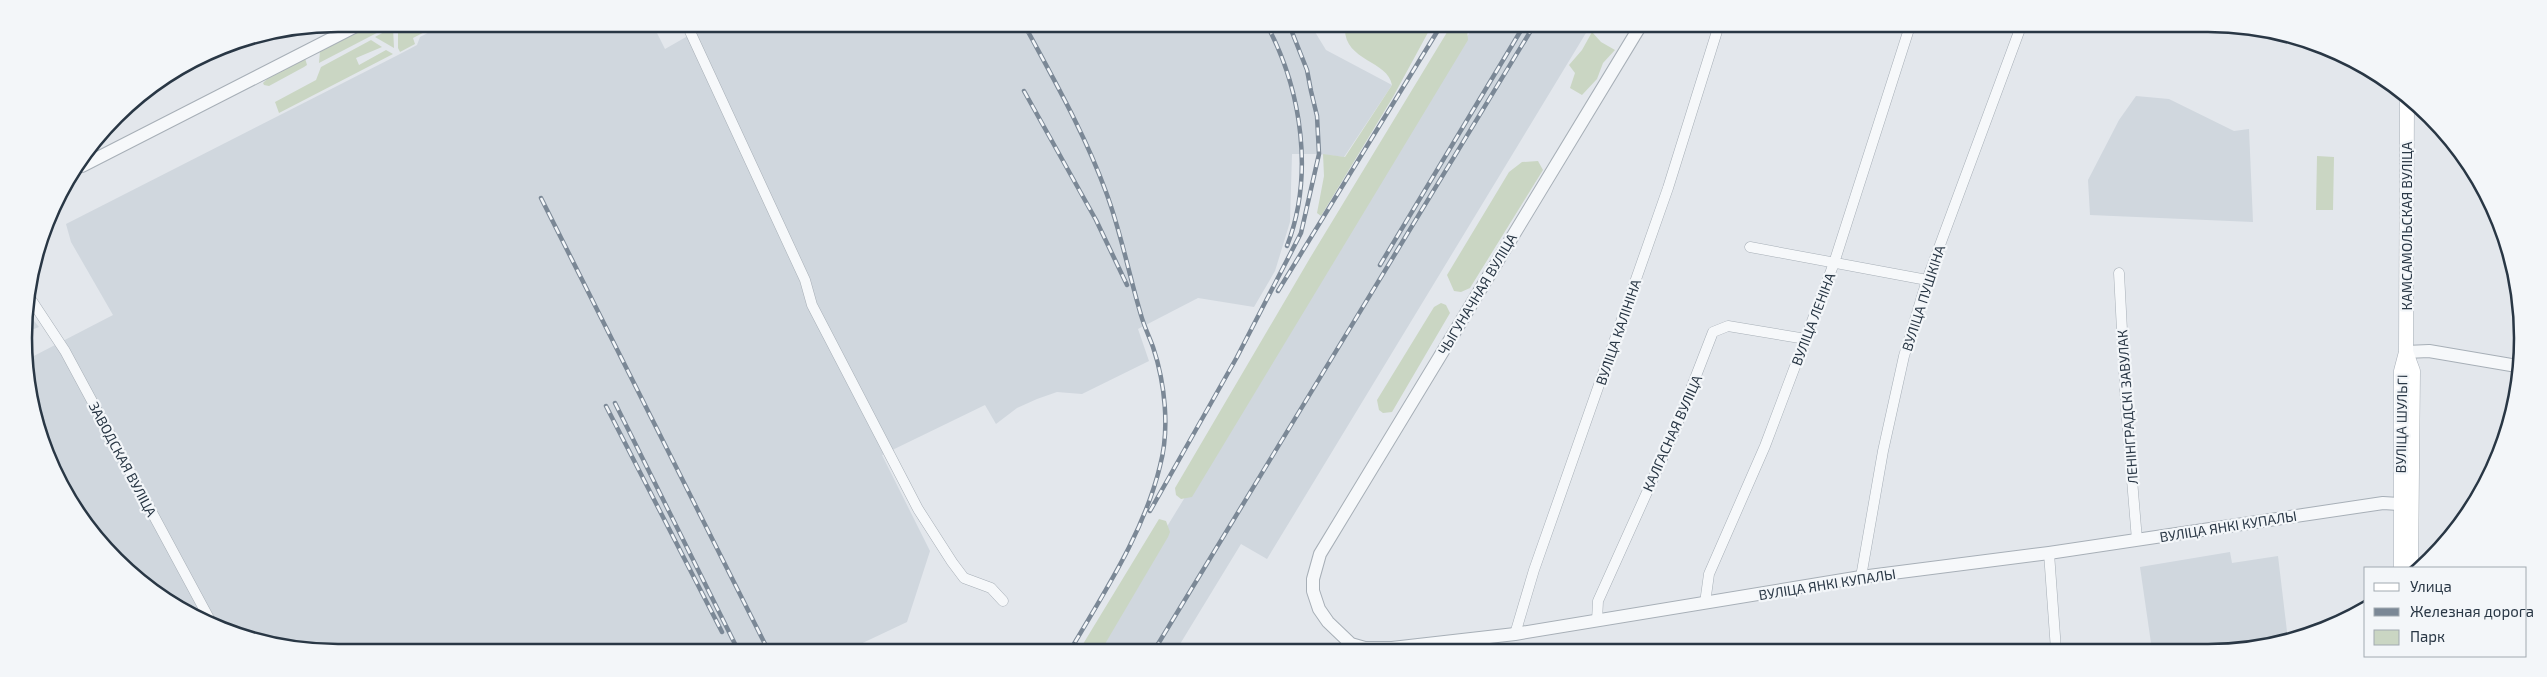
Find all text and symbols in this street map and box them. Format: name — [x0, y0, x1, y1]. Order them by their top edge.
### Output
street label: КАМСАМОЛЬСКАЯ ВУЛІЦА — [2398, 141, 2415, 310]
street label: ЧЫГУНАЧНАЯ ВУЛІЦА — [1434, 230, 1520, 358]
street label: ВУЛІЦА ПУШКІНА — [1898, 243, 1948, 353]
street label: ВУЛІЦА ЛЕНІНА — [1787, 270, 1839, 368]
street label: ВУЛІЦА КАЛІНІНА — [1592, 276, 1644, 387]
street label: ЛЕНІНГРАДСКІ ЗАВУЛАК — [2113, 329, 2141, 485]
street label: КАЛГАСНАЯ ВУЛІЦА — [1639, 372, 1705, 494]
street label: ВУЛІЦА ШУЛЬГІ — [2392, 374, 2410, 474]
street label: ЗАВОДСКАЯ ВУЛІЦА — [86, 399, 161, 520]
street label: ВУЛІЦА ЯНКІ КУПАЛЫ — [2158, 507, 2298, 545]
street label: ВУЛІЦА ЯНКІ КУПАЛЫ — [1757, 565, 1897, 603]
legend — [2364, 567, 2527, 657]
text: Улица — [2410, 577, 2452, 595]
text: Железная дорога — [2410, 602, 2534, 620]
text: Парк — [2410, 627, 2445, 645]

